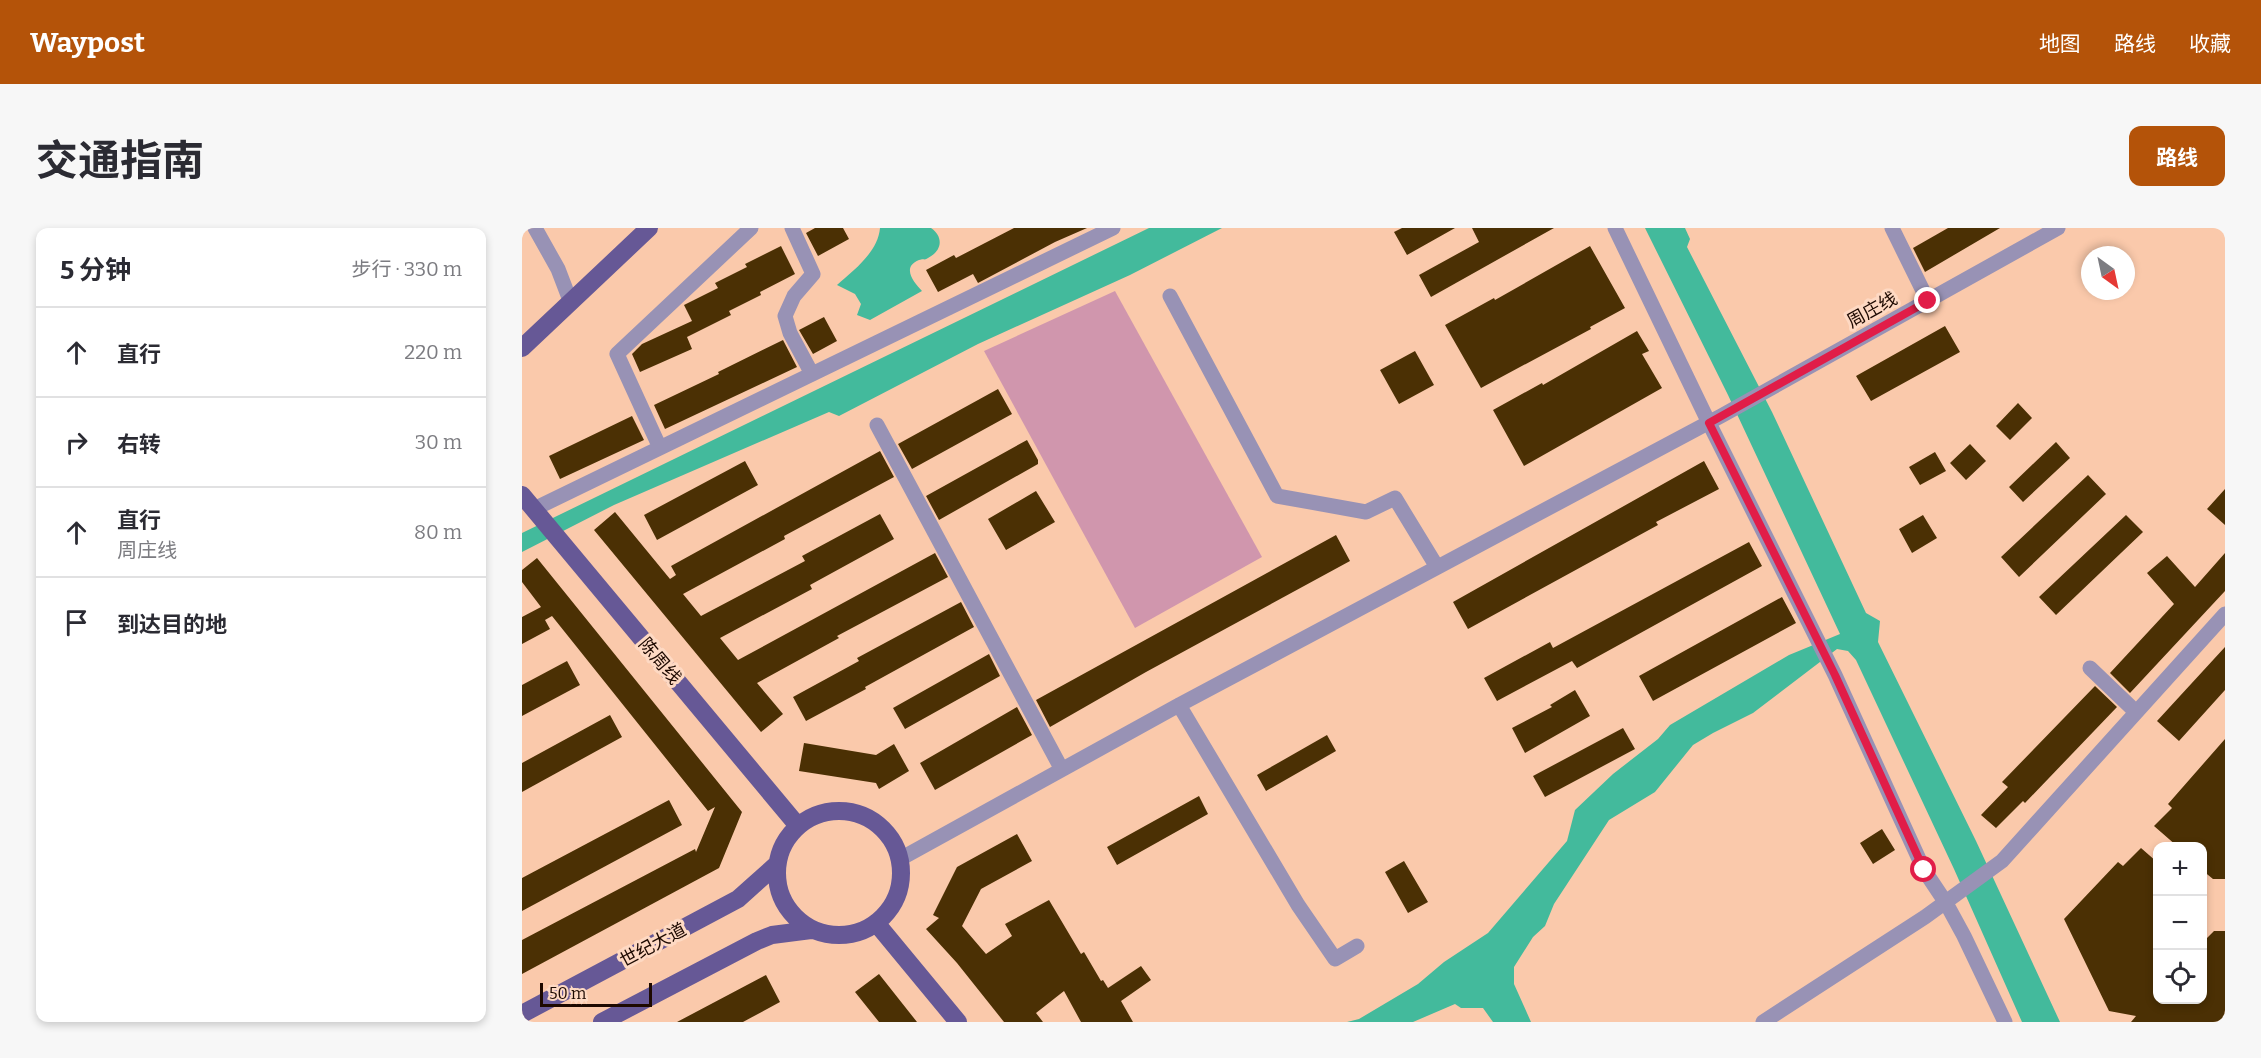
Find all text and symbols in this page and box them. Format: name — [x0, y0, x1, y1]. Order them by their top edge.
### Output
text: Waypost — [30, 26, 145, 59]
text: 地图 — [2039, 31, 2081, 57]
text: 路线 — [2114, 31, 2156, 57]
text: 收藏 — [2189, 31, 2231, 57]
button: 路线 — [2129, 126, 2225, 186]
text: 交通指南 — [36, 136, 204, 186]
north arrow — [2081, 246, 2135, 300]
text: 5 分钟 — [60, 255, 131, 286]
text: 步行 · 330 m — [351, 257, 462, 281]
street label: 周庄线 — [1843, 287, 1901, 333]
route end — [1914, 287, 1940, 313]
icon: ahead — [60, 336, 93, 369]
text: 220 m — [404, 340, 462, 364]
text: 直行 — [117, 341, 161, 368]
icon: right — [60, 426, 93, 459]
text: 30 m — [415, 430, 462, 454]
text: 右转 — [117, 431, 161, 458]
text: 直行 — [117, 507, 161, 534]
icon: ahead — [60, 516, 93, 549]
text: 80 m — [414, 520, 462, 544]
text: 周庄线 — [117, 538, 177, 562]
icon: arrive — [60, 606, 93, 639]
text: 到达目的地 — [117, 611, 227, 638]
street label: 陈周线 — [634, 633, 686, 689]
map controls — [2153, 842, 2207, 1004]
button: + — [2153, 842, 2207, 896]
route start — [1910, 856, 1936, 882]
button: − — [2153, 896, 2207, 950]
street label: 世纪大道 — [616, 918, 690, 972]
button: locate — [2153, 950, 2207, 1004]
scale bar — [540, 980, 652, 1008]
text: 50 m — [549, 984, 586, 1003]

